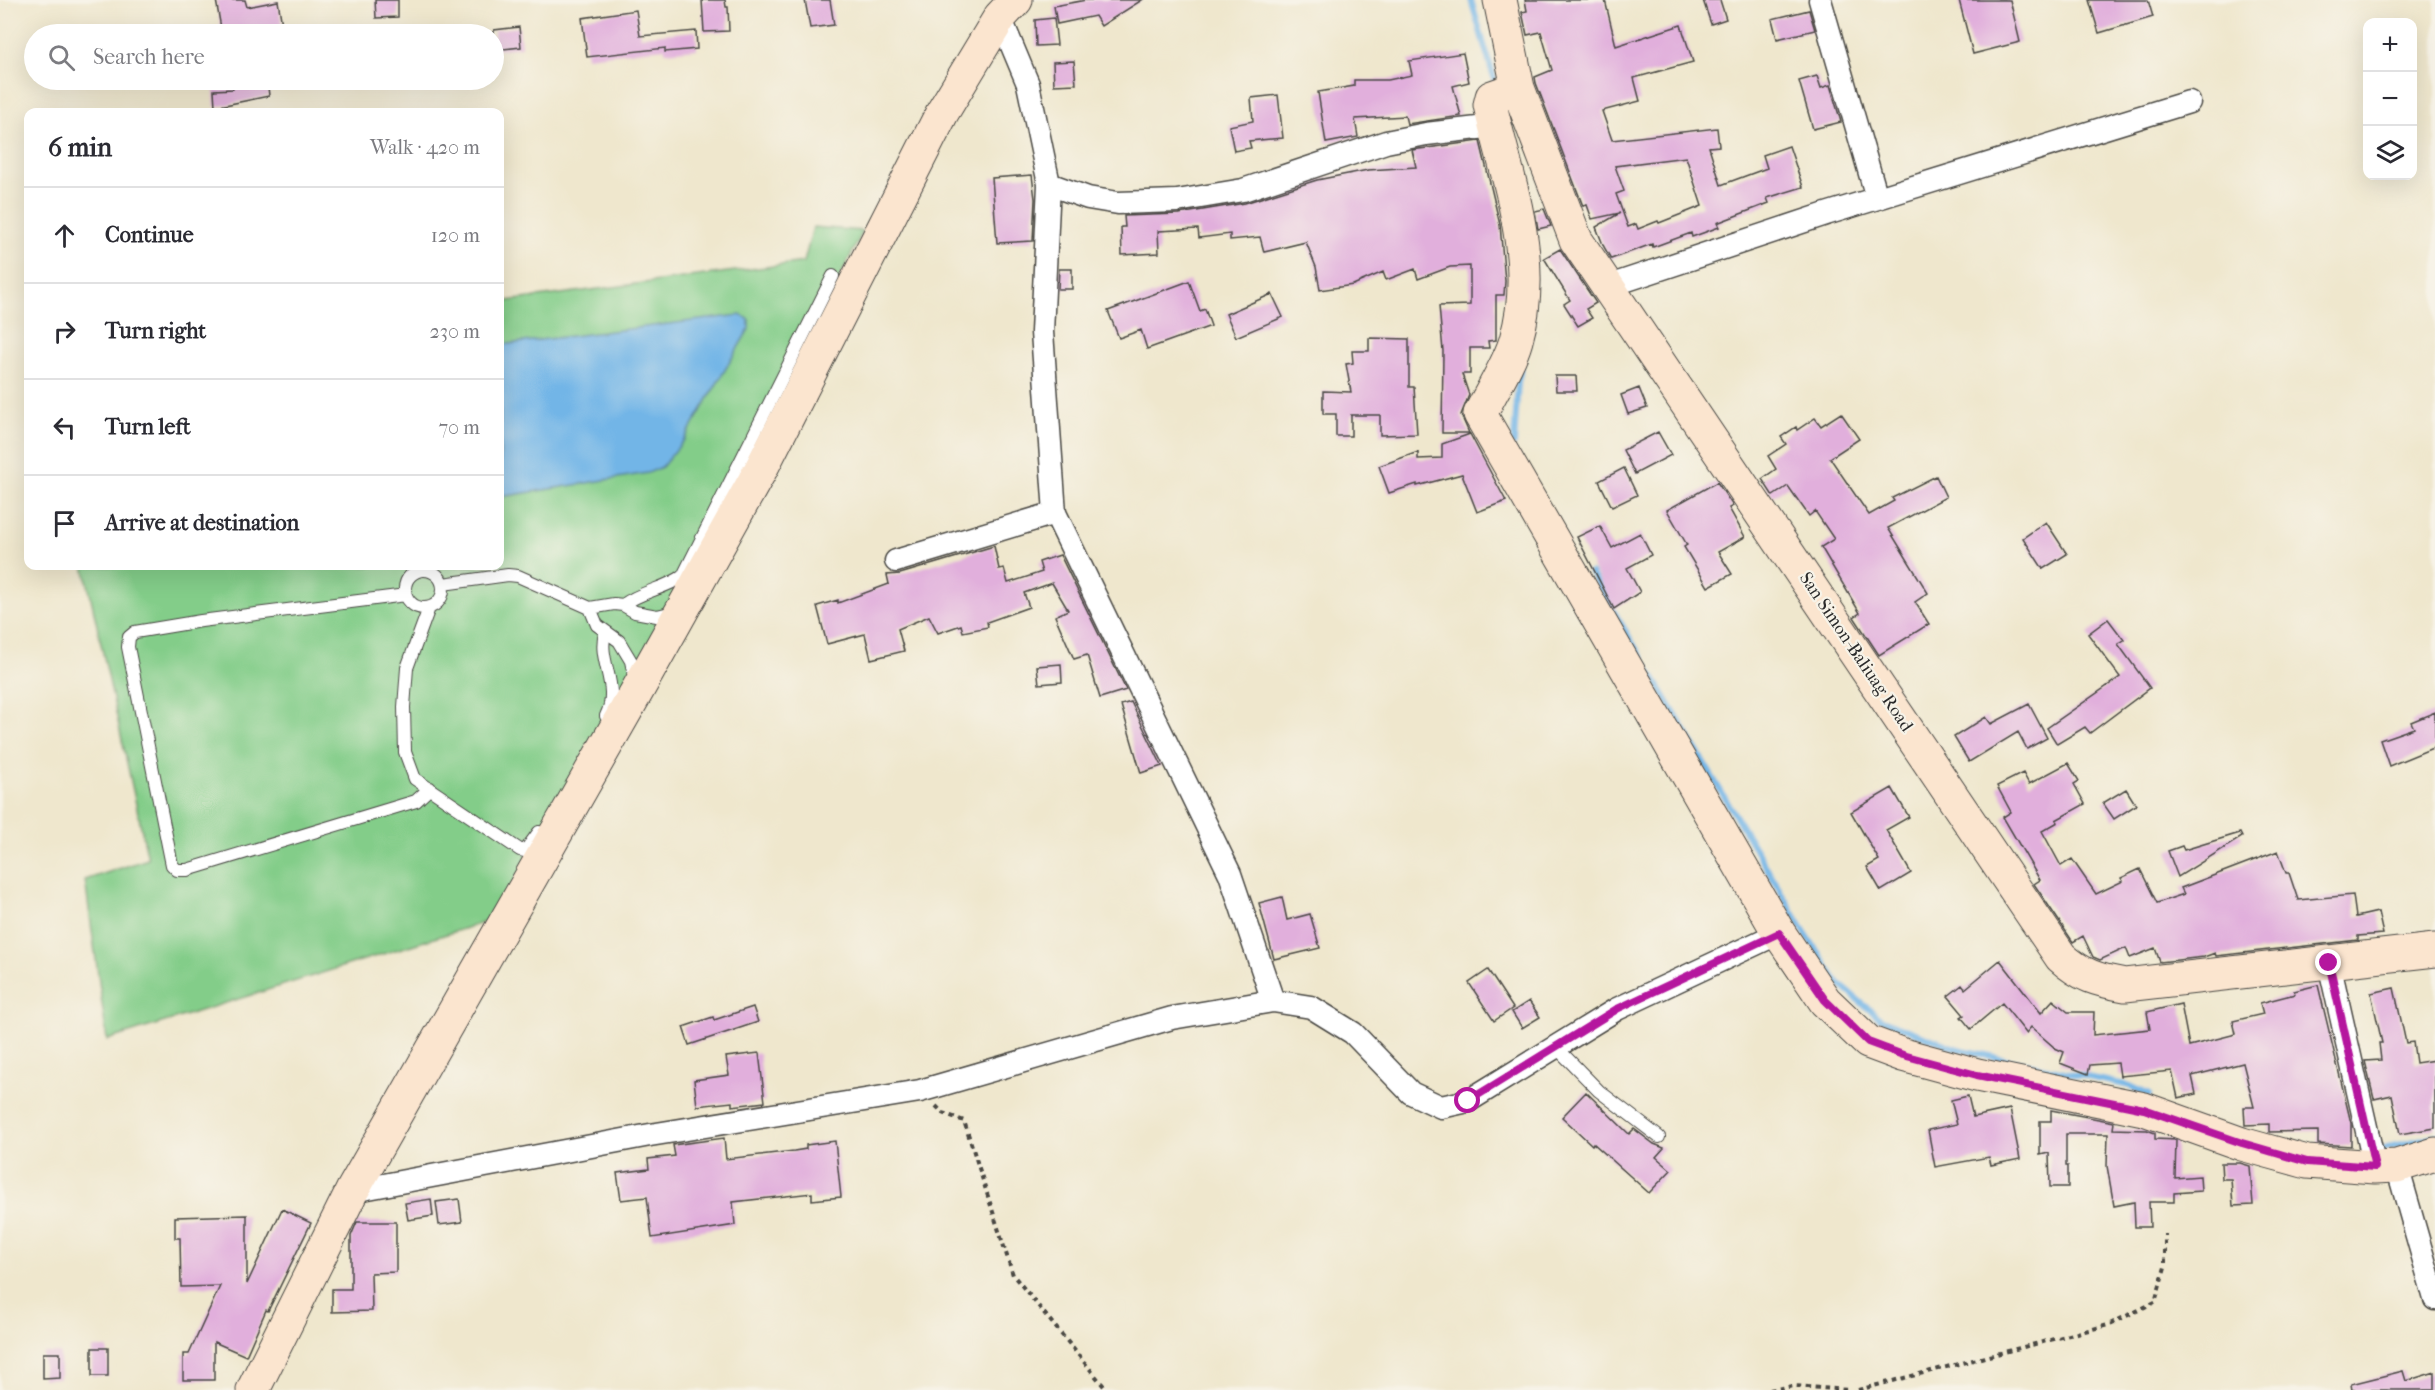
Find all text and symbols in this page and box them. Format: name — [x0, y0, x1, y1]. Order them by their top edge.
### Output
map controls — [2363, 18, 2417, 180]
button: + — [2363, 18, 2417, 72]
search box — [24, 24, 504, 90]
icon: search — [45, 41, 78, 74]
text: Search here — [93, 44, 205, 70]
button: − — [2363, 72, 2417, 126]
button: layers — [2363, 126, 2417, 180]
text: 6 min — [48, 132, 112, 163]
text: Walk · 420 m — [370, 136, 480, 159]
icon: ahead — [48, 219, 81, 252]
text: Continue — [105, 222, 194, 248]
text: 120 m — [431, 224, 480, 247]
icon: right — [48, 315, 81, 348]
text: Turn right — [105, 318, 206, 344]
text: 230 m — [430, 320, 480, 343]
icon: left — [48, 411, 81, 444]
text: Turn left — [105, 414, 191, 440]
text: 70 m — [438, 416, 480, 439]
icon: arrive — [48, 507, 81, 540]
text: Arrive at destination — [105, 510, 299, 536]
street label: San Simon-Baliuag Road — [1795, 568, 1917, 736]
route end — [2315, 949, 2341, 975]
route start — [1454, 1087, 1480, 1113]

